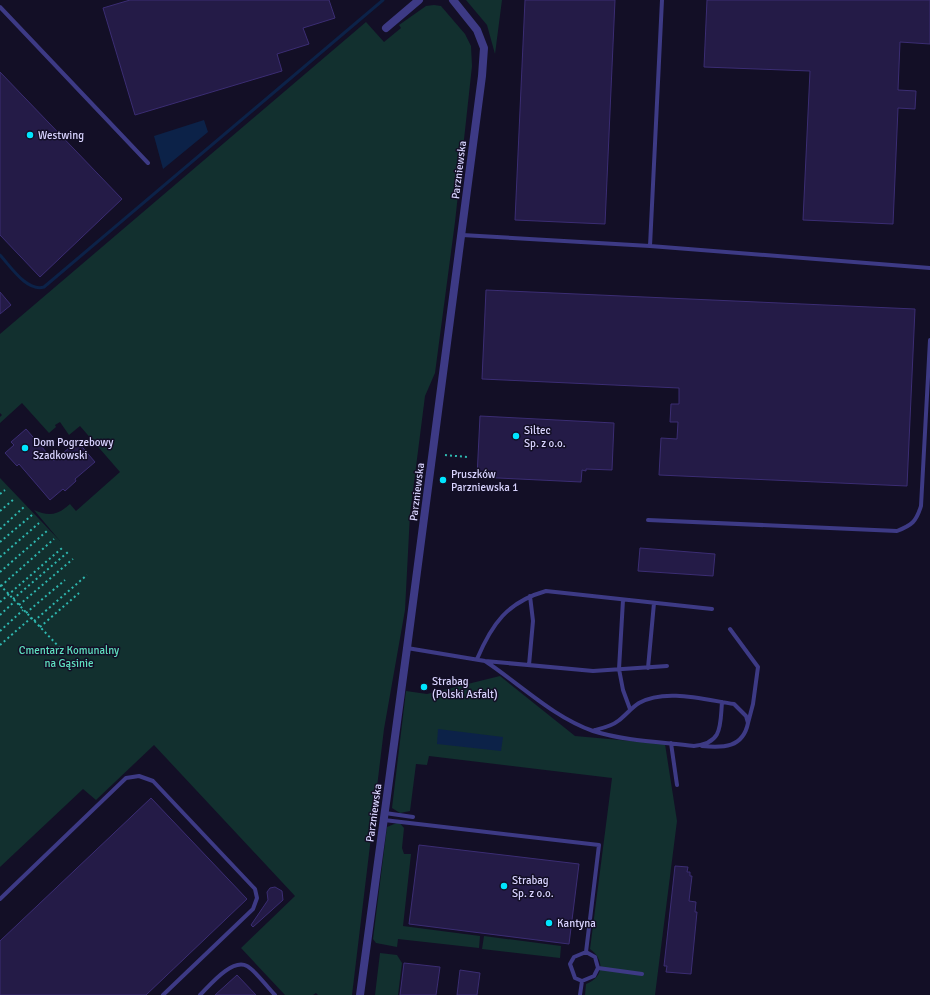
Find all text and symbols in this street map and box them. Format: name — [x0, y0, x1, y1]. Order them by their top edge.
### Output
place label: Westwing — [38, 129, 84, 142]
marker: Westwing — [25, 130, 35, 140]
street label: Parzniewska — [449, 140, 469, 200]
place label: Siltec Sp. z o.o. — [524, 424, 566, 450]
marker: Siltec Sp. z o.o. — [511, 431, 521, 441]
place label: Dom Pogrzebowy Szadkowski — [33, 436, 114, 462]
marker: Dom Pogrzebowy Szadkowski — [20, 443, 30, 453]
street label: Parzniewska — [407, 462, 427, 522]
place label: Pruszków Parzniewska 1 — [451, 468, 518, 494]
marker: Pruszków Parzniewska 1 — [438, 475, 448, 485]
park label: Cmentarz Komunalny na Gąsinie — [19, 644, 120, 670]
place label: Strabag (Polski Asfalt) — [432, 675, 498, 701]
marker: Strabag (Polski Asfalt) — [419, 682, 429, 692]
street label: Parzniewska — [363, 783, 385, 843]
place label: Strabag Sp. z o.o. — [512, 874, 554, 900]
marker: Strabag Sp. z o.o. — [499, 881, 509, 891]
place label: Kantyna — [557, 917, 596, 930]
marker: Kantyna — [544, 918, 554, 928]

